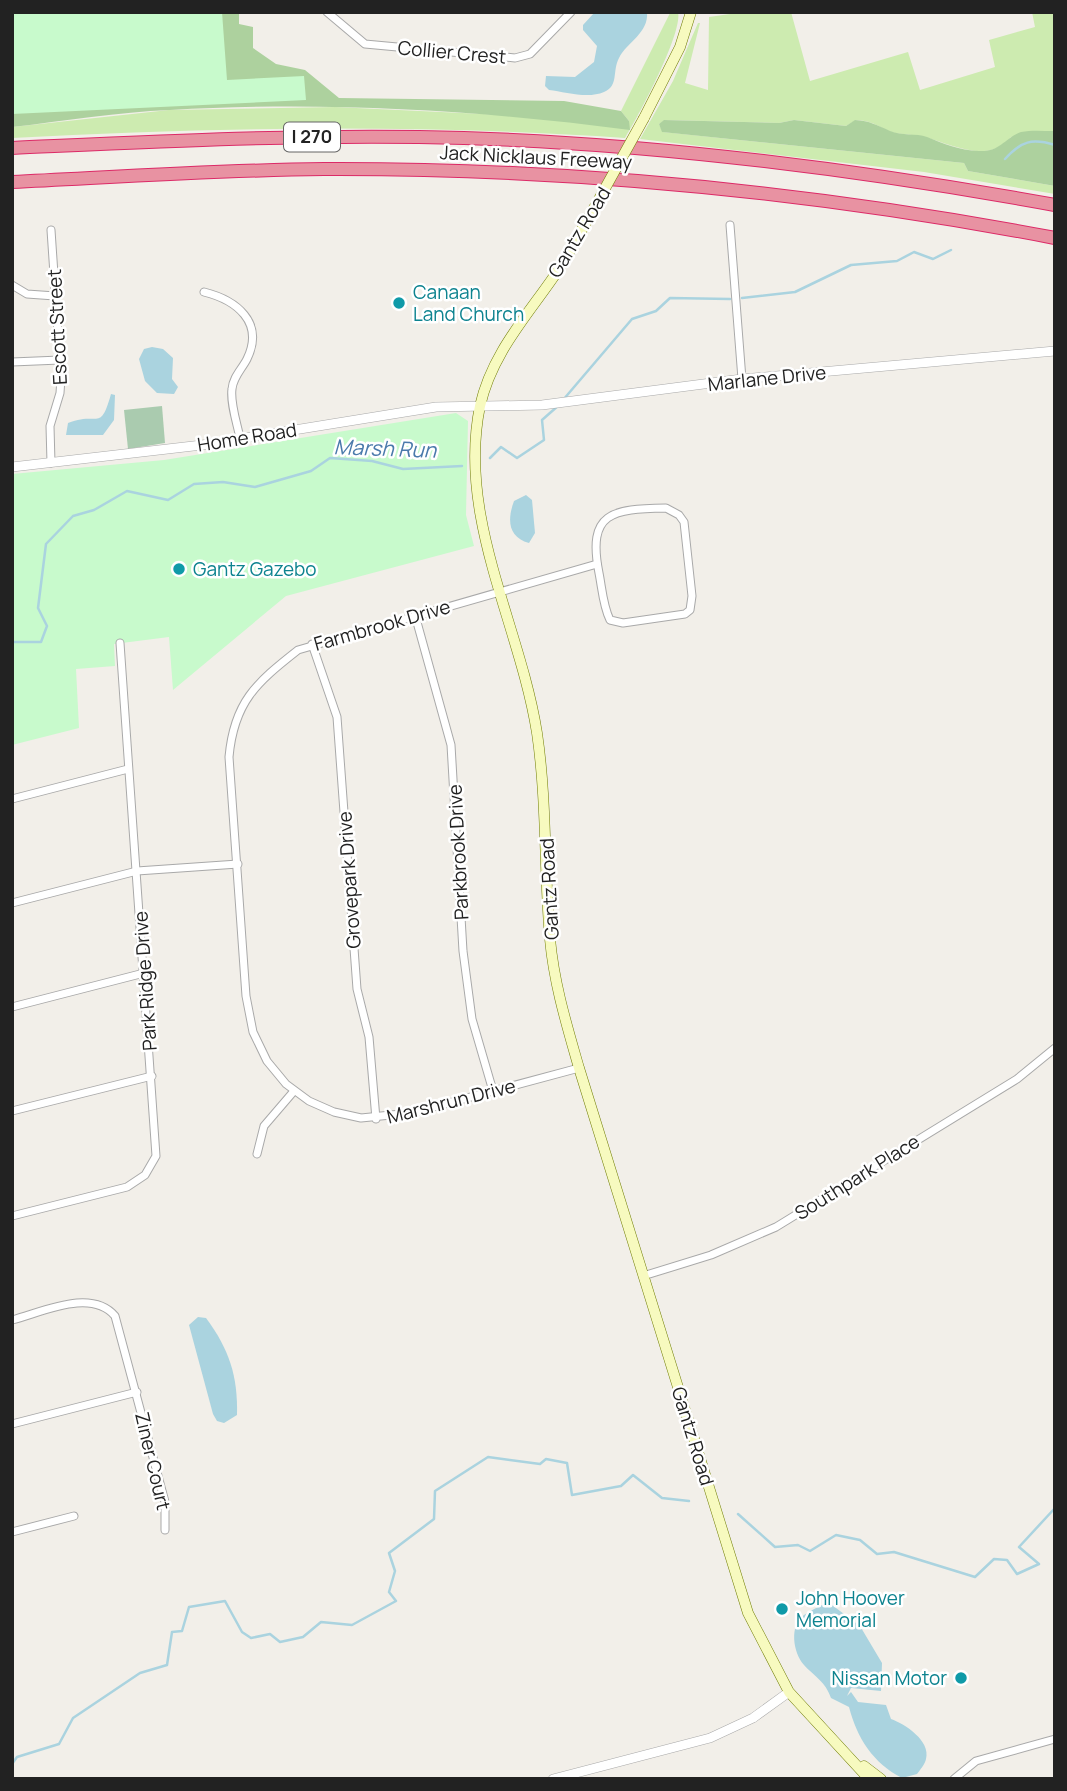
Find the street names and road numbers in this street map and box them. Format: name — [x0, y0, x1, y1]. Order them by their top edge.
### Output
street label: Collier Crest — [397, 34, 507, 70]
road number: I 270 — [284, 122, 340, 152]
street label: Jack Nicklaus Freeway — [439, 139, 633, 175]
street label: Gantz Road — [542, 182, 616, 282]
street label: Escott Street — [41, 268, 73, 386]
street label: Marlane Drive — [707, 359, 827, 397]
street label: Home Road — [195, 416, 299, 458]
street label: Farmbrook Drive — [311, 593, 453, 657]
street label: Parkbrook Drive — [441, 783, 475, 921]
street label: Grovepark Drive — [331, 811, 367, 949]
street label: Gantz Road — [533, 838, 565, 940]
street label: Park Ridge Drive — [127, 910, 163, 1052]
street label: Marshrun Drive — [384, 1072, 518, 1130]
street label: Southpark Place — [790, 1128, 924, 1226]
street label: Gantz Road — [666, 1384, 720, 1488]
street label: Ziner Court — [129, 1410, 177, 1512]

